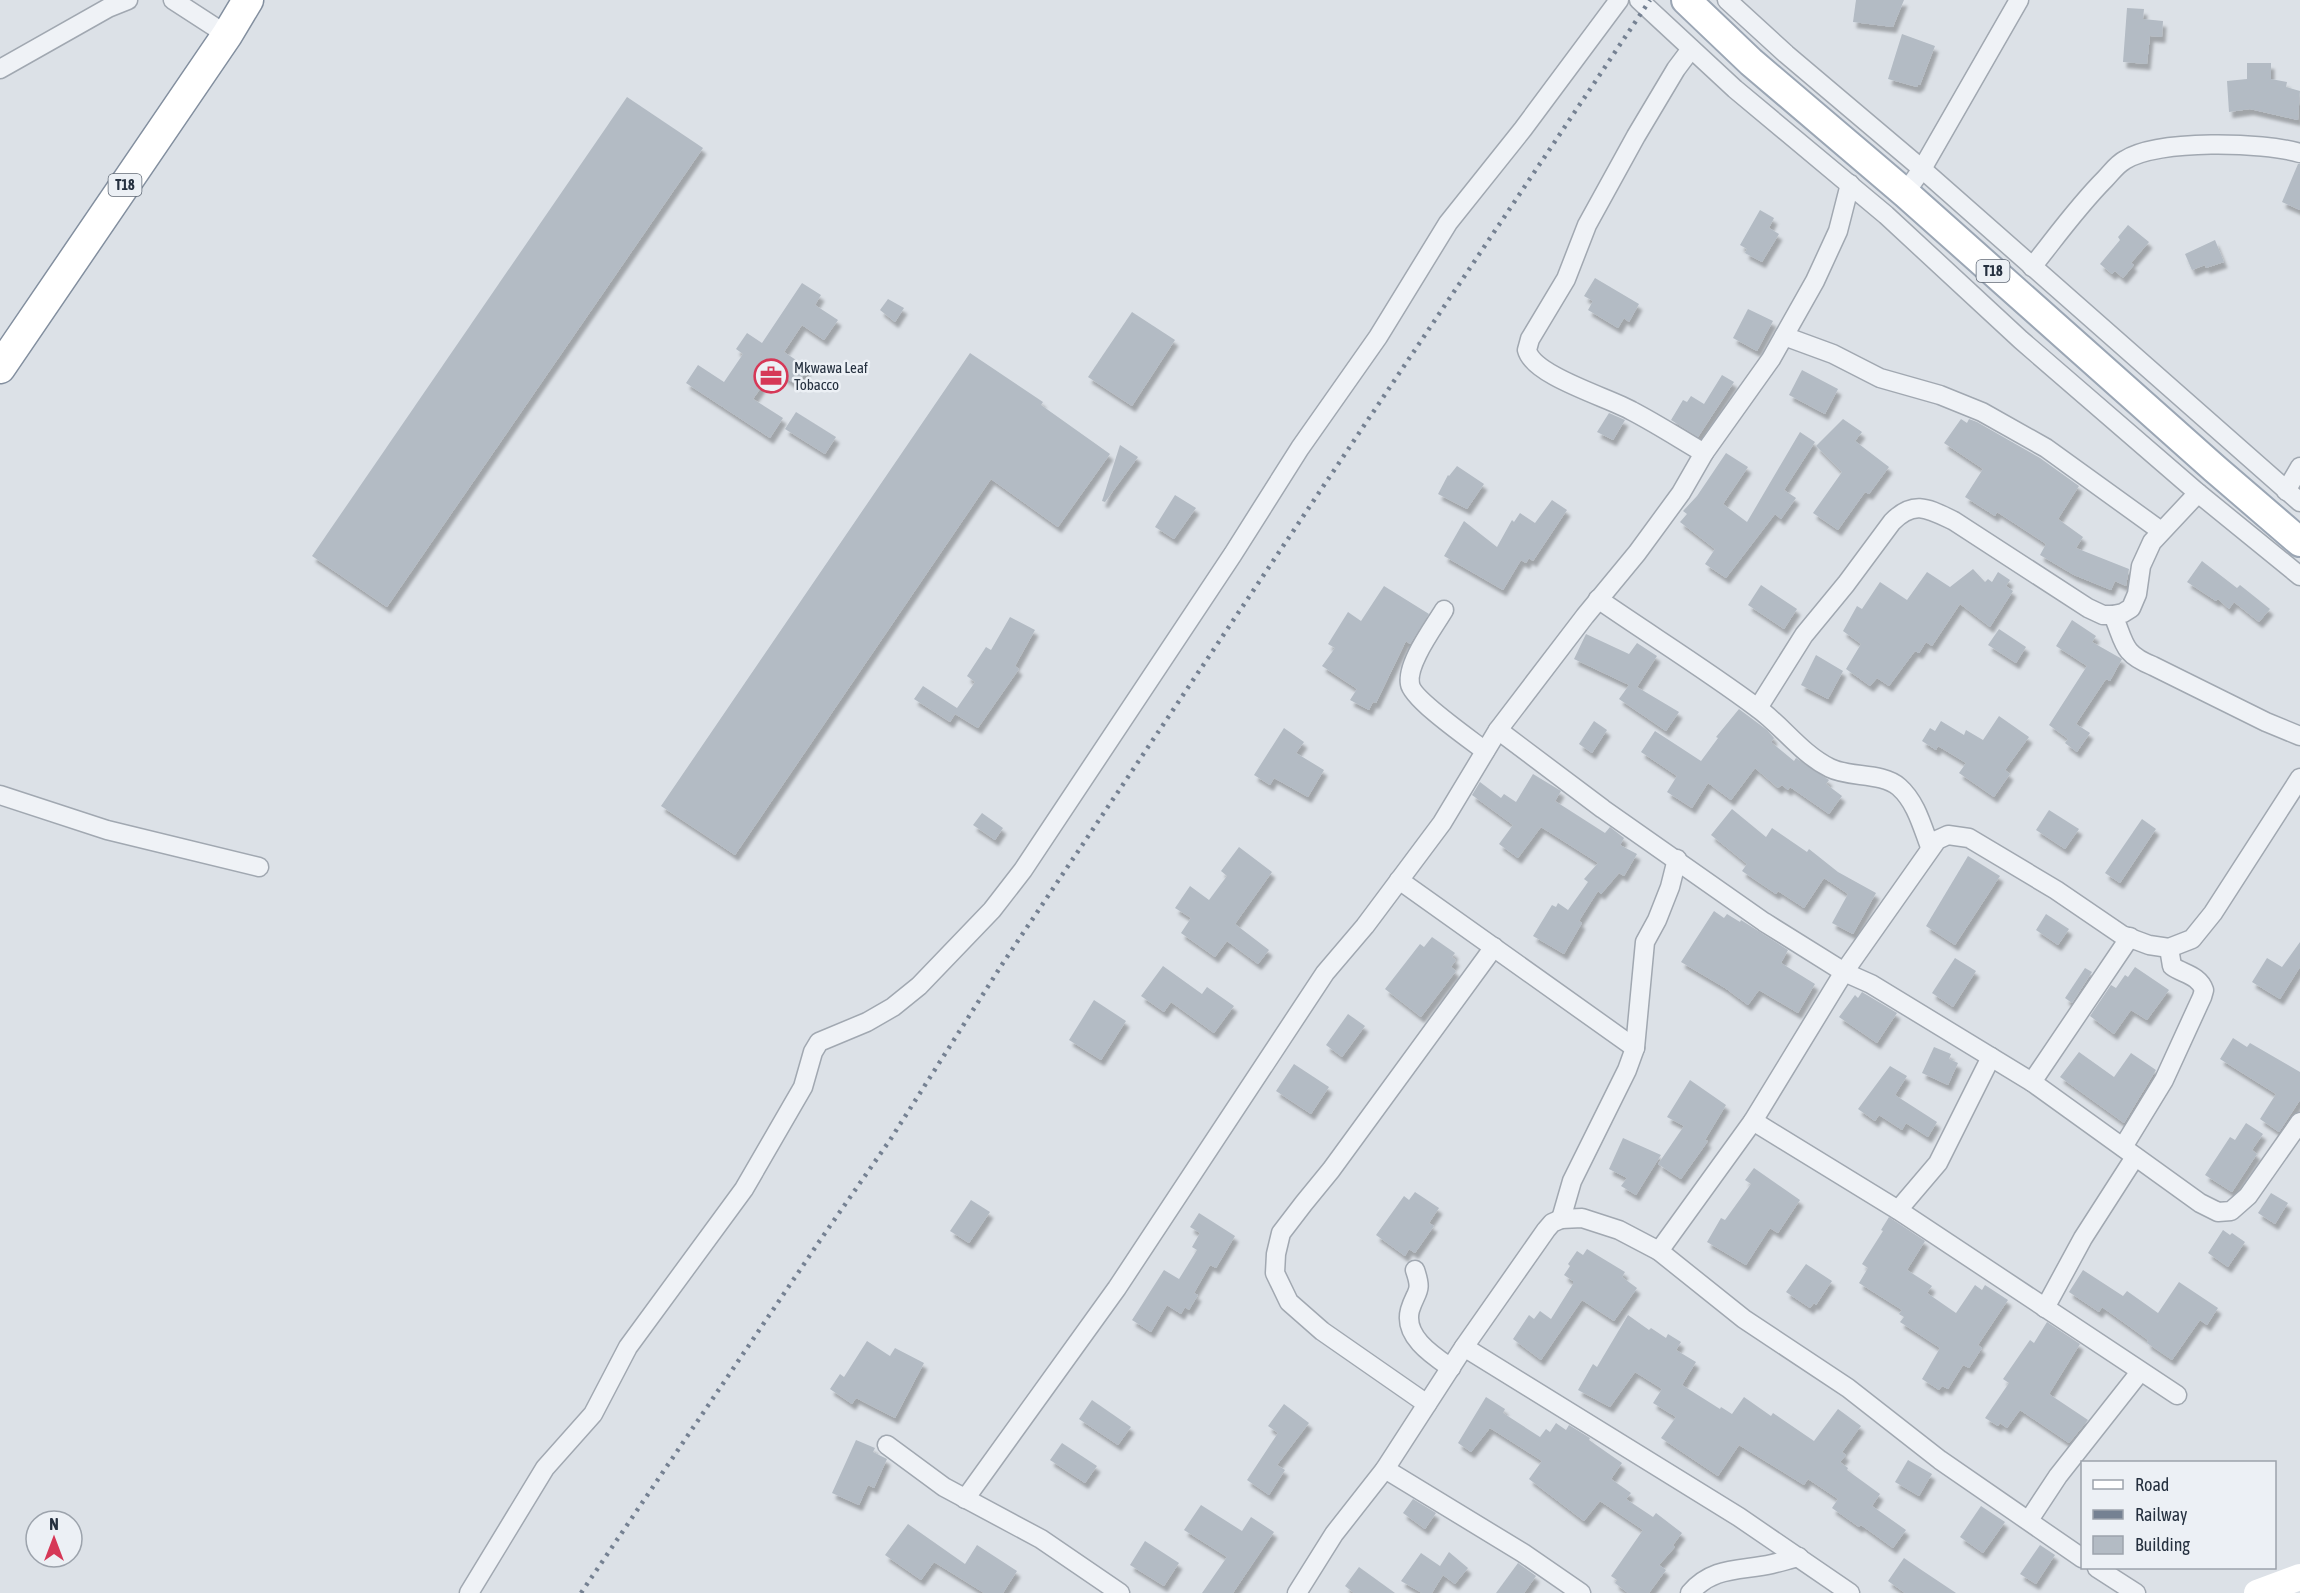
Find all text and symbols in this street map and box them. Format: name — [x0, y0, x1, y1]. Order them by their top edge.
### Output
road number: T18 — [108, 174, 142, 196]
road number: T18 — [1976, 260, 2010, 282]
office icon: Mkwawa Leaf Tobacco — [753, 358, 789, 394]
place label: Mkwawa Leaf Tobacco — [794, 359, 868, 393]
legend — [2081, 1461, 2276, 1569]
text: Road — [2135, 1474, 2169, 1495]
text: Railway — [2135, 1504, 2187, 1525]
north arrow — [24, 1509, 84, 1569]
text: N — [49, 1515, 59, 1533]
text: Building — [2135, 1534, 2190, 1555]

